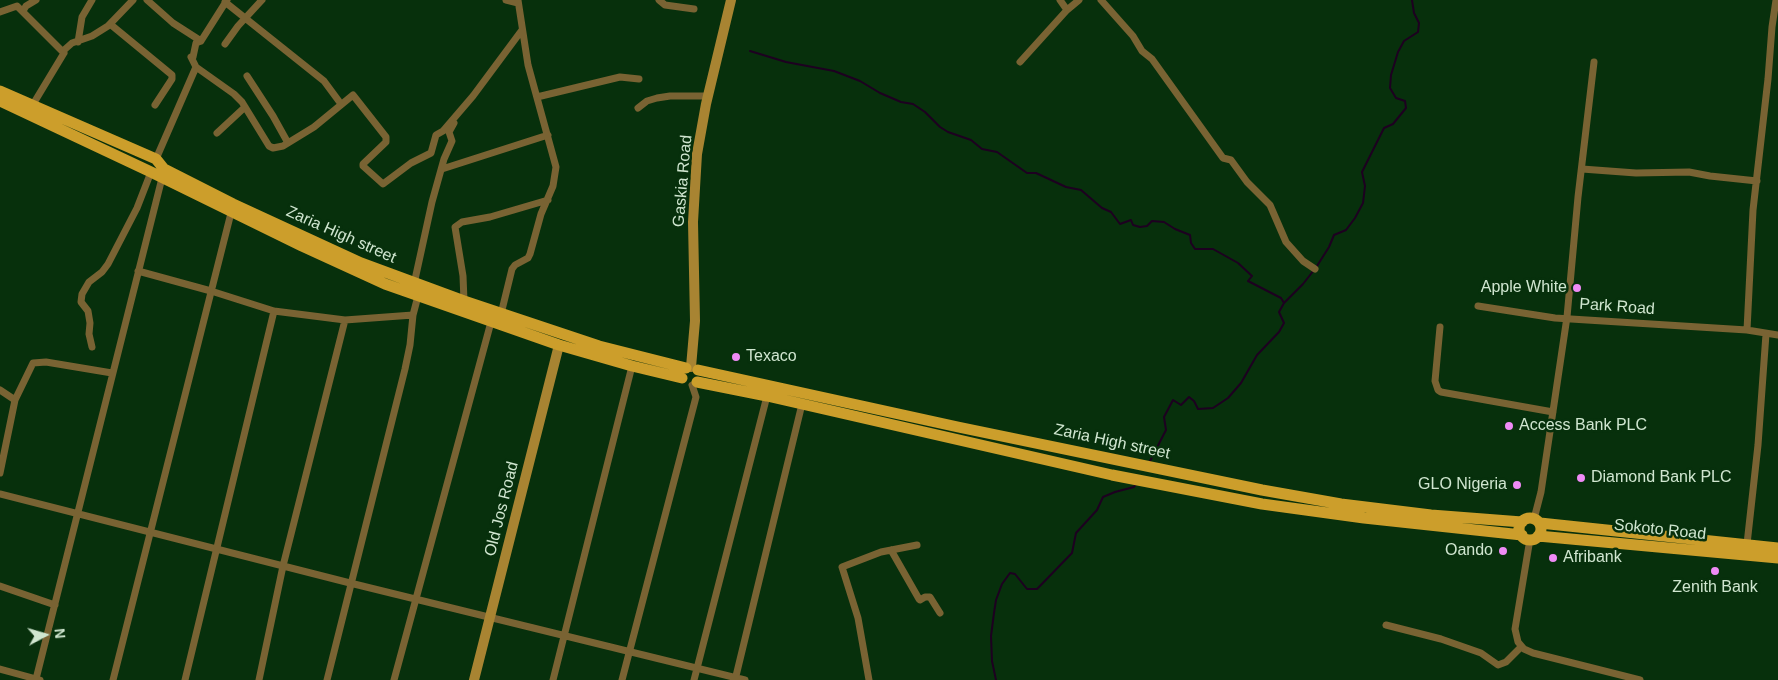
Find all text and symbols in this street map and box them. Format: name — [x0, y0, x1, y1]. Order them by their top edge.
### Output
street label: Gaskia Road — [669, 134, 697, 228]
street label: Zaria High street — [283, 202, 399, 268]
place label: Apple White — [1481, 278, 1567, 298]
marker: Apple White — [1571, 282, 1583, 294]
street label: Park Road — [1579, 295, 1655, 319]
place label: Texaco — [746, 347, 797, 367]
marker: Texaco — [730, 351, 742, 363]
place label: Access Bank PLC — [1519, 416, 1647, 436]
street label: Zaria High street — [1052, 420, 1172, 464]
marker: Access Bank PLC — [1503, 420, 1515, 432]
street label: Old Jos Road — [481, 460, 523, 558]
place label: Diamond Bank PLC — [1591, 468, 1732, 488]
marker: Diamond Bank PLC — [1575, 472, 1587, 484]
place label: GLO Nigeria — [1418, 475, 1507, 495]
marker: GLO Nigeria — [1511, 479, 1523, 491]
street label: Sokoto Road — [1613, 516, 1707, 544]
place label: Oando — [1445, 541, 1493, 561]
marker: Oando — [1497, 545, 1509, 557]
place label: Afribank — [1563, 548, 1622, 568]
marker: Afribank — [1547, 552, 1559, 564]
marker: Zenith Bank — [1709, 565, 1721, 577]
place label: Zenith Bank — [1672, 578, 1758, 598]
north arrow — [20, 610, 70, 660]
text: N — [51, 628, 68, 639]

